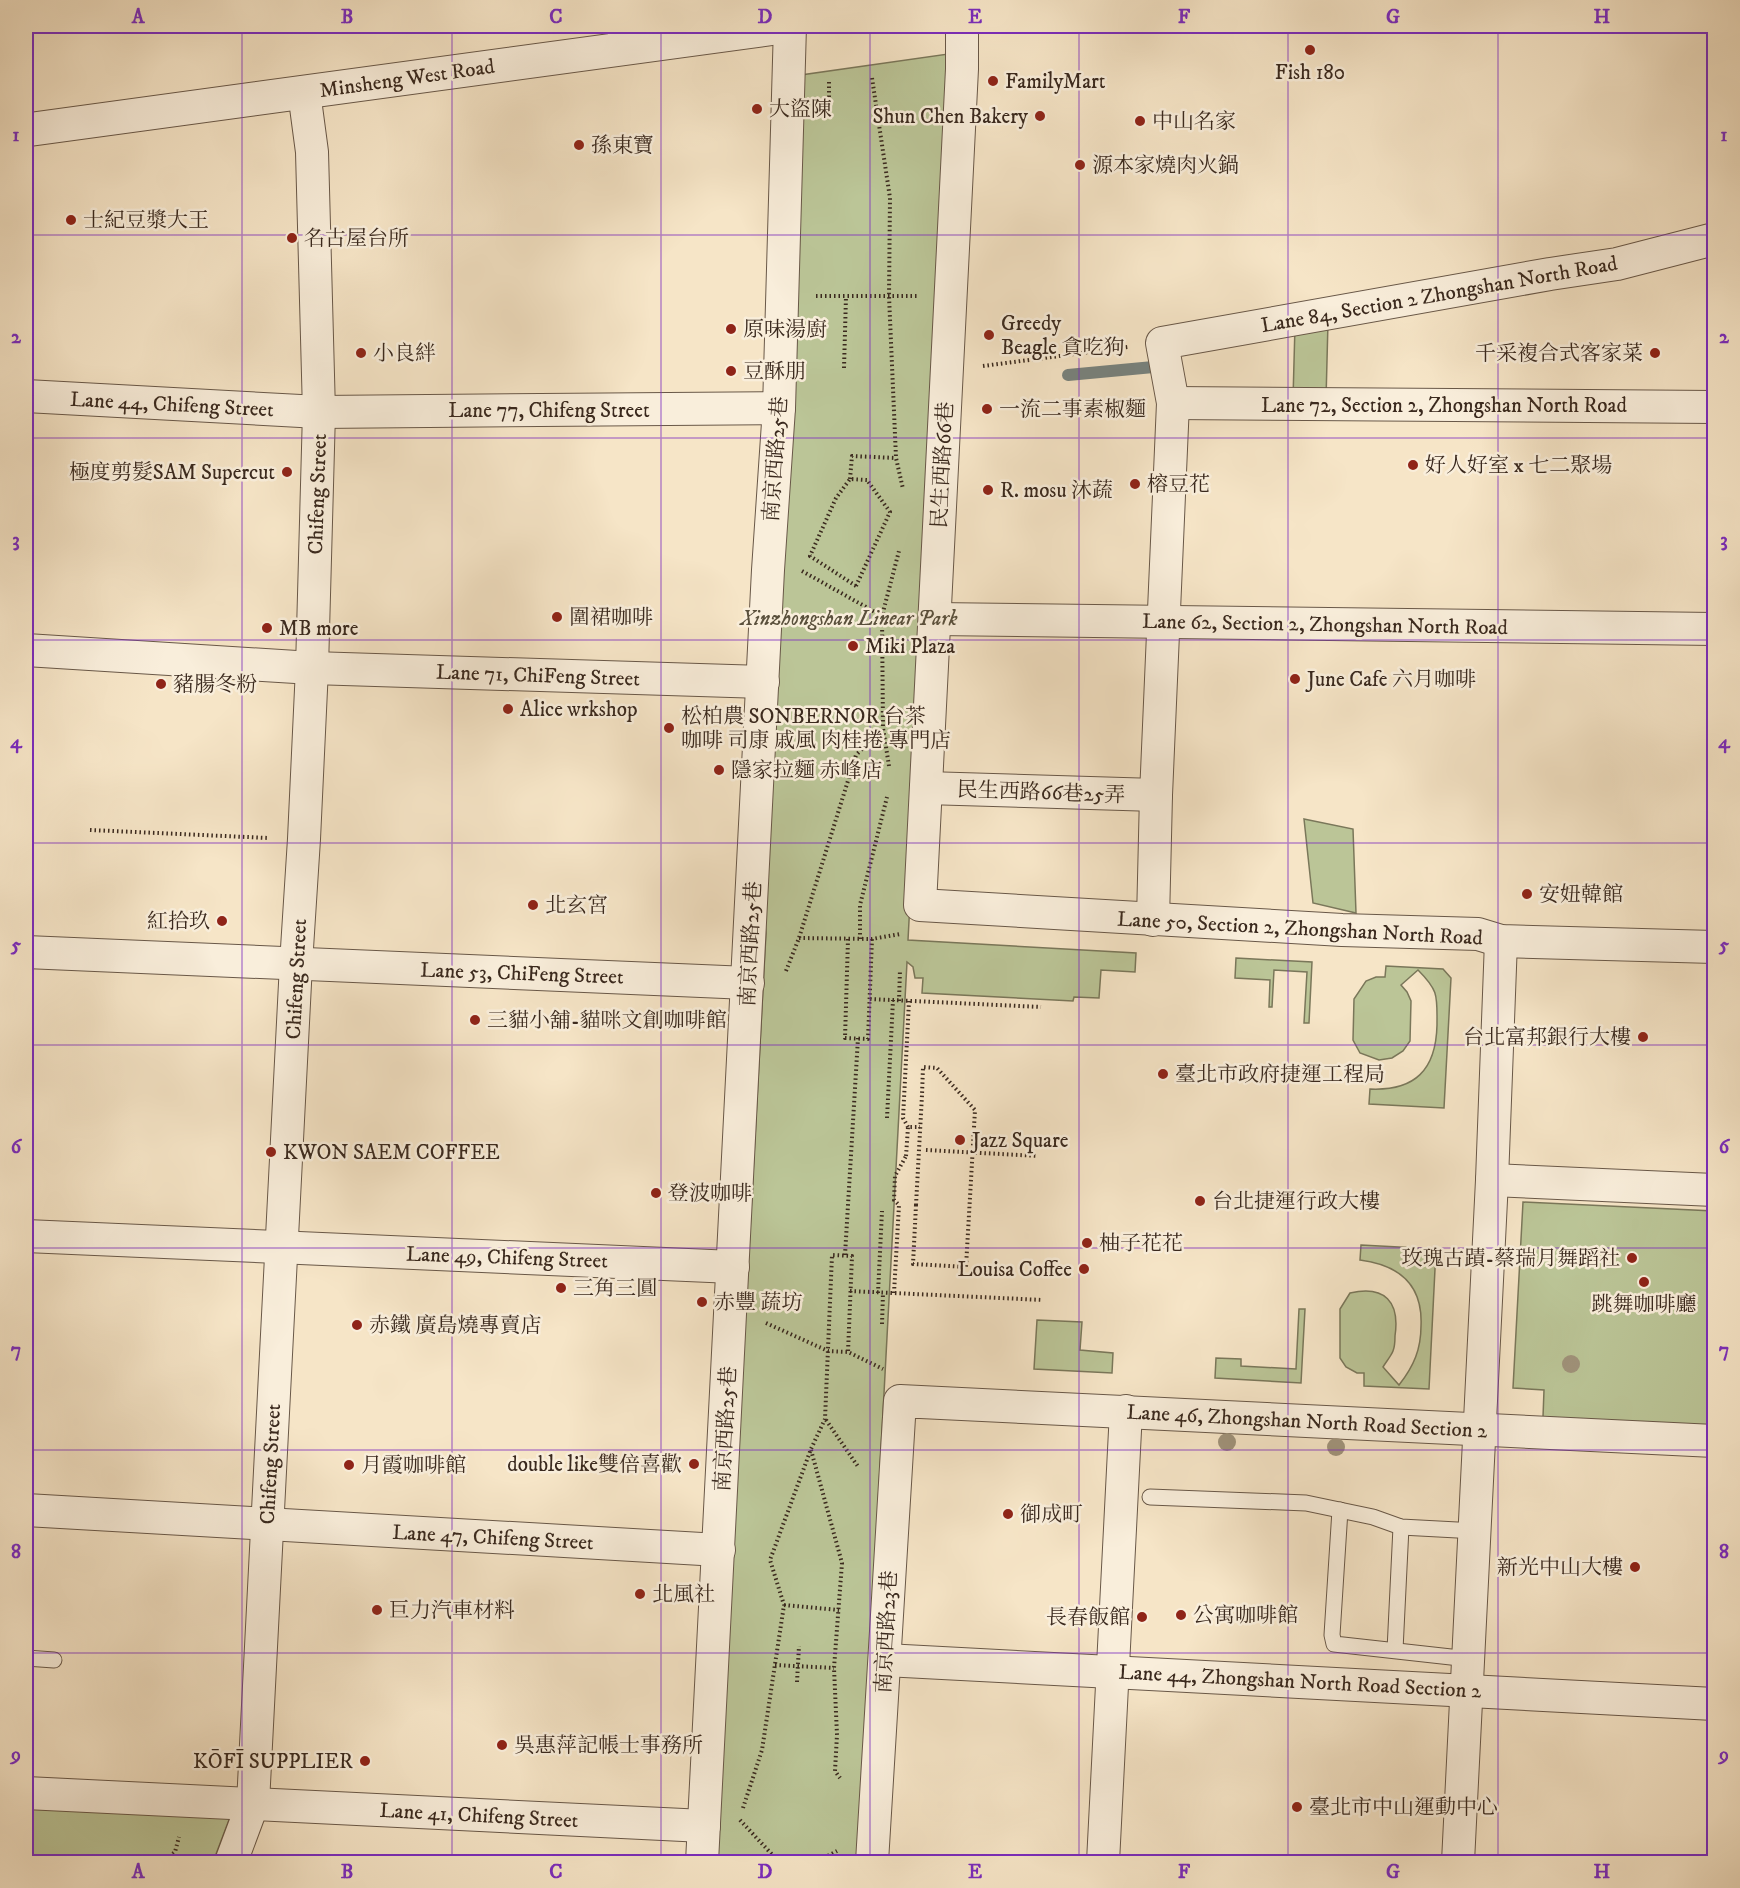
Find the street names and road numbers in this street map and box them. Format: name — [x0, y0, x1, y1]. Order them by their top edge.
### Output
street label: Minsheng West Road — [318, 54, 497, 104]
street label: Lane 84, Section 2 Zhongshan North Road — [1259, 251, 1620, 339]
street label: Lane 44, Chifeng Street — [69, 387, 275, 423]
street label: Lane 72, Section 2, Zhongshan North Road — [1261, 393, 1627, 419]
street label: 南京西路25巷 — [759, 395, 793, 523]
street label: Lane 77, Chifeng Street — [448, 398, 650, 424]
street label: 民生西路66巷 — [927, 401, 959, 529]
street label: Chifeng Street — [303, 433, 333, 555]
street label: Lane 62, Section 2, Zhongshan North Road — [1142, 609, 1509, 641]
street label: Lane 71, ChiFeng Street — [436, 659, 641, 693]
street label: 民生西路66巷25弄 — [956, 777, 1126, 809]
street label: 南京西路25巷 — [735, 881, 767, 1007]
street label: Lane 50, Section 2, Zhongshan North Road — [1116, 906, 1484, 952]
street label: Chifeng Street — [281, 918, 313, 1040]
street label: Lane 53, ChiFeng Street — [420, 957, 624, 991]
street label: Lane 49, Chifeng Street — [406, 1241, 609, 1275]
street label: 南京西路25巷 — [710, 1366, 742, 1492]
street label: Lane 46, Zhongshan North Road Section 2 — [1126, 1400, 1489, 1444]
street label: Chifeng Street — [255, 1403, 287, 1525]
street label: Lane 47, Chifeng Street — [392, 1520, 595, 1556]
street label: 南京西路23巷 — [871, 1570, 903, 1694]
street label: Lane 44, Zhongshan North Road Section 2 — [1118, 1660, 1483, 1705]
street label: Lane 41, Chifeng Street — [379, 1798, 579, 1834]

